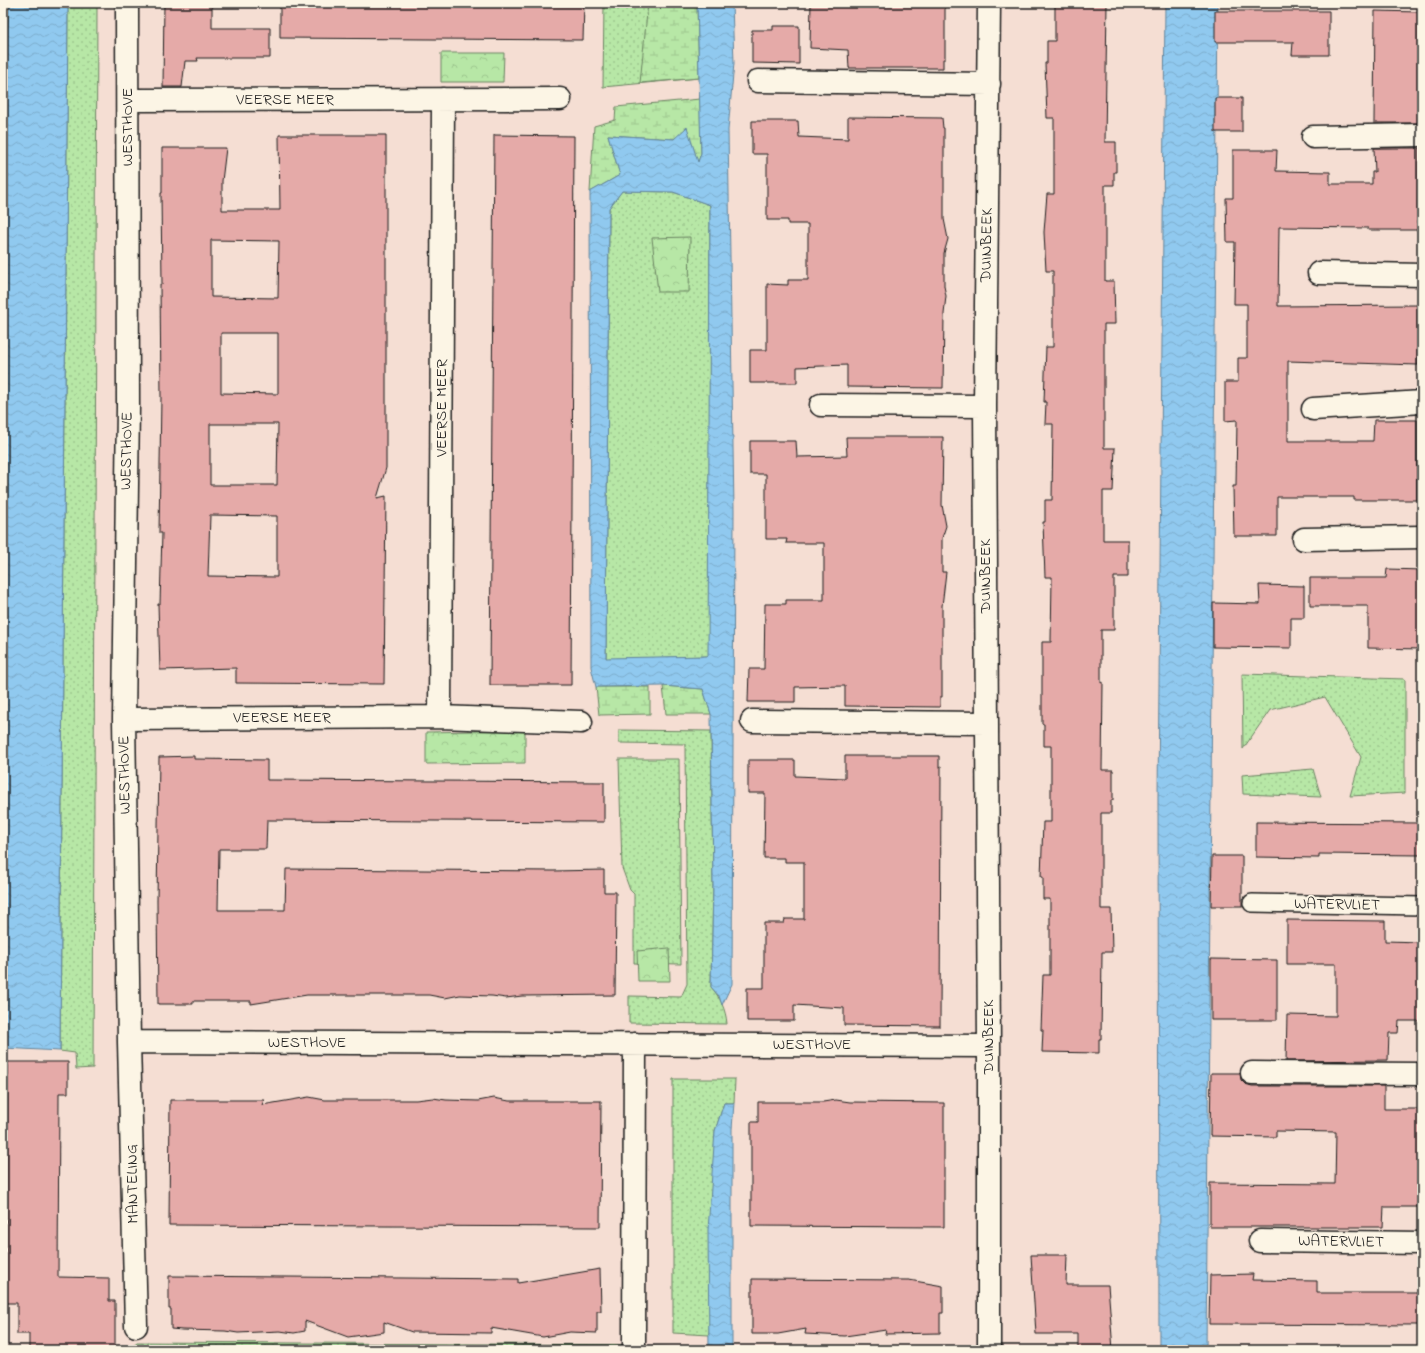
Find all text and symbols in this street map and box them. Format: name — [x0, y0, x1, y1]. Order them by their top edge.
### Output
street label: WESTHOVE — [116, 88, 140, 166]
street label: VEERSE MEER — [235, 88, 334, 112]
street label: DUINBEEK — [974, 207, 1000, 283]
street label: VEERSE MEER — [430, 359, 454, 458]
street label: WESTHOVE — [114, 412, 140, 490]
street label: DUINBEEK — [974, 539, 998, 614]
street label: VEERSE MEER — [232, 706, 331, 730]
street label: WESTHOVE — [112, 736, 138, 814]
street label: WATERVLIET — [1294, 892, 1380, 918]
street label: DUINBEEK — [977, 1000, 1001, 1075]
street label: WESTHOVE — [268, 1031, 346, 1055]
street label: WESTHOVE — [773, 1033, 851, 1057]
street label: MANTELING — [120, 1144, 146, 1224]
street label: WATERVLIET — [1298, 1229, 1384, 1255]

